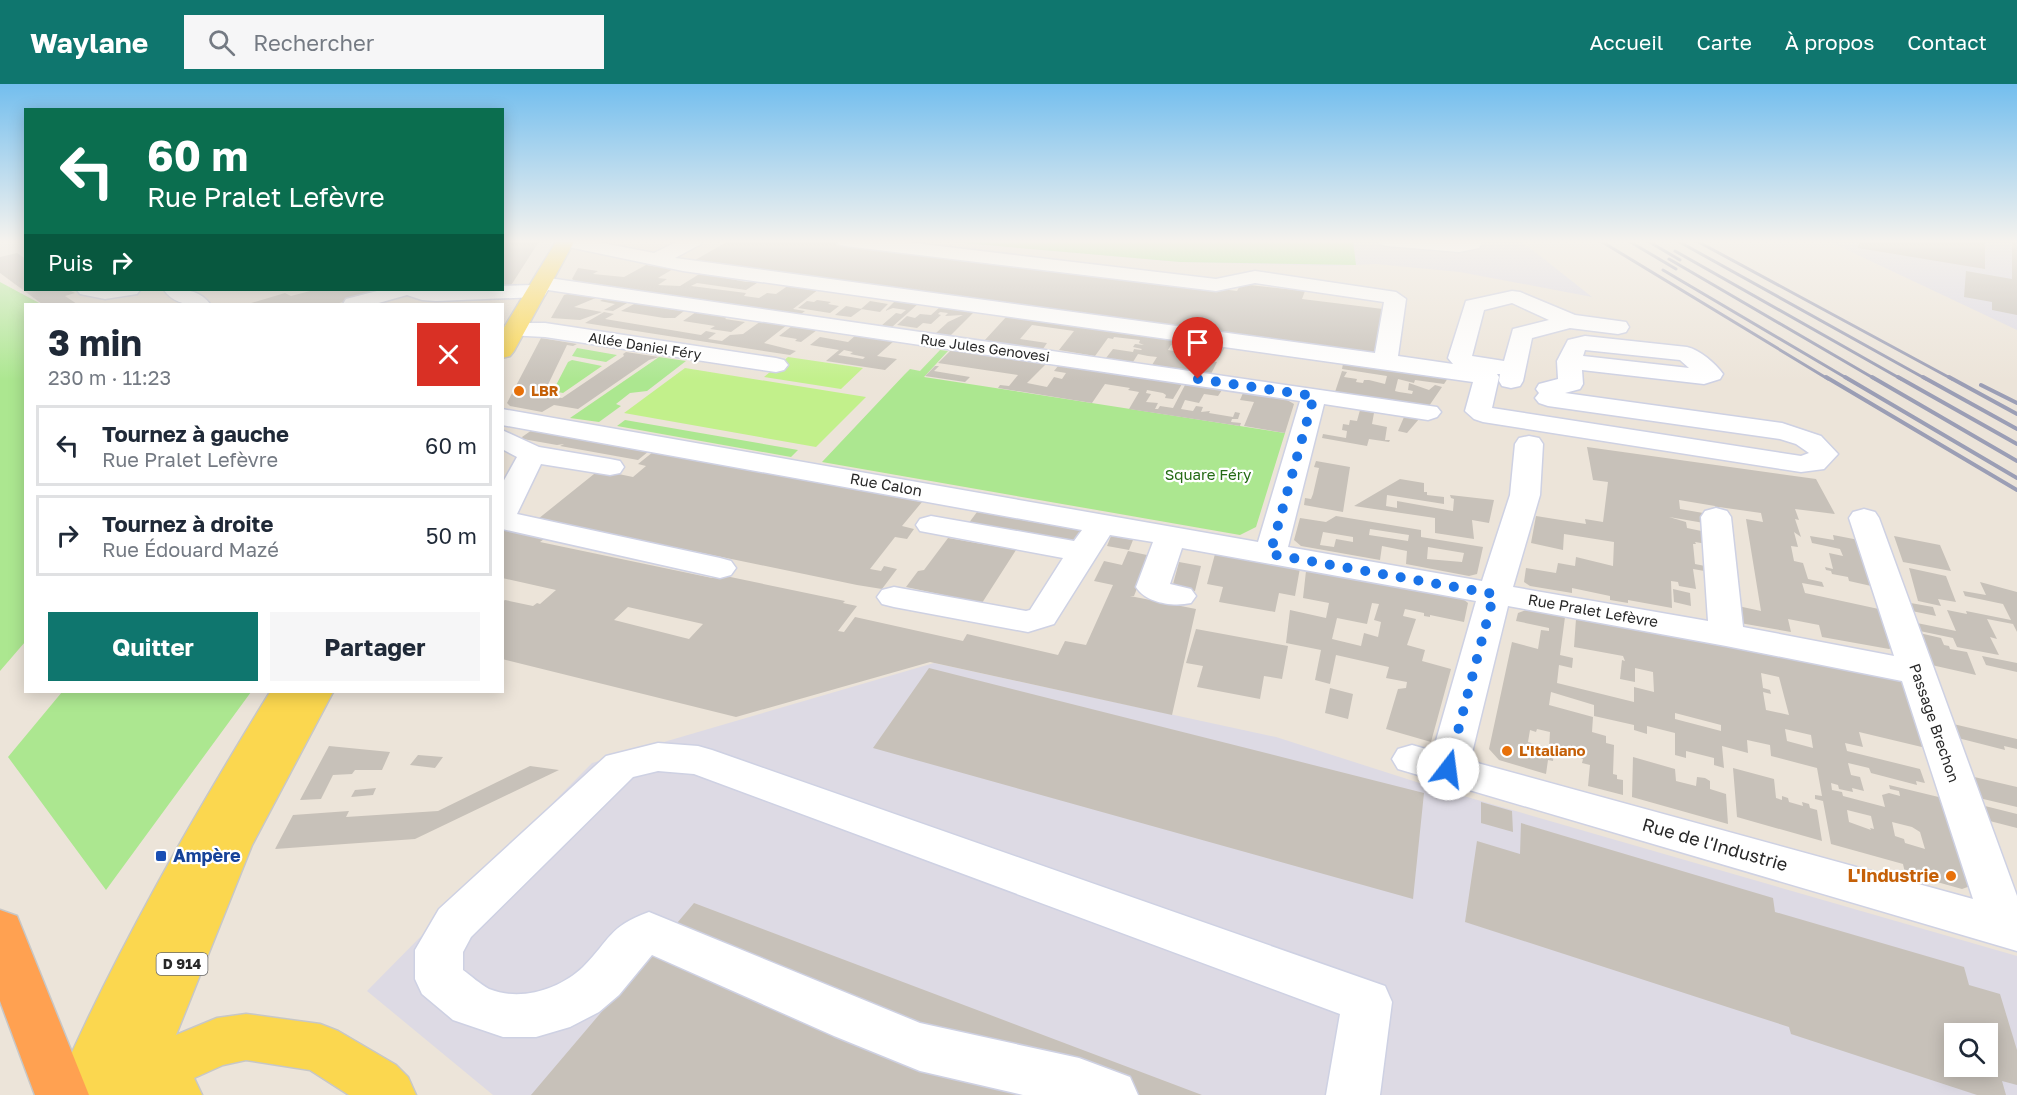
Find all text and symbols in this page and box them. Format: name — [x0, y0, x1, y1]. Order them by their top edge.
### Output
search box — [184, 15, 604, 69]
text: Waylane — [30, 26, 148, 59]
icon: search — [205, 26, 238, 59]
text: Rechercher — [253, 29, 374, 56]
text: Accueil — [1590, 29, 1663, 55]
text: Carte — [1696, 29, 1752, 55]
text: À propos — [1785, 29, 1874, 55]
text: Contact — [1907, 29, 1987, 55]
text: 60 m — [147, 130, 248, 180]
icon: left — [48, 132, 126, 210]
text: Rue Pralet Lefèvre — [147, 181, 385, 213]
icon: right — [105, 246, 138, 279]
text: Puis — [48, 249, 93, 276]
pin — [1172, 317, 1223, 379]
text: 3 min — [48, 321, 142, 364]
button: close — [417, 323, 480, 386]
icon: arrive — [1181, 326, 1214, 359]
street label: Allée Daniel Féry — [588, 328, 703, 363]
street label: Rue Jules Genovesi — [919, 330, 1051, 365]
text: 230 m · 11:23 — [48, 365, 171, 389]
place label: LBR — [531, 382, 559, 399]
marker: LBR — [512, 384, 526, 398]
text: Tournez à gauche — [102, 420, 289, 447]
icon: left — [51, 429, 84, 462]
text: 60 m — [425, 432, 477, 459]
text: Rue Pralet Lefèvre — [102, 447, 278, 471]
park label: Square Féry — [1165, 465, 1252, 483]
street label: Rue Calon — [849, 469, 924, 499]
text: Tournez à droite — [102, 510, 273, 537]
icon: right — [51, 519, 84, 552]
text: 50 m — [426, 522, 477, 549]
text: Rue Édouard Mazé — [102, 537, 279, 561]
street label: Rue Pralet Lefèvre — [1527, 590, 1660, 630]
button: Quitter — [48, 612, 258, 681]
button: Partager — [270, 612, 480, 681]
street label: Passage Brechon — [1906, 661, 1964, 784]
position arrow — [1416, 737, 1480, 801]
place label: L'Italiano — [1519, 741, 1586, 759]
marker: L'Italiano — [1500, 744, 1514, 758]
street label: Rue de l'Industrie — [1640, 813, 1791, 875]
place label: Ampère — [173, 844, 241, 866]
marker: Ampère — [154, 849, 168, 863]
place label: L'Industrie — [1847, 864, 1939, 886]
marker: L'Industrie — [1944, 869, 1958, 883]
road number: D 914 — [156, 953, 207, 975]
map controls — [1944, 1023, 1998, 1077]
button: search — [1944, 1023, 1998, 1077]

